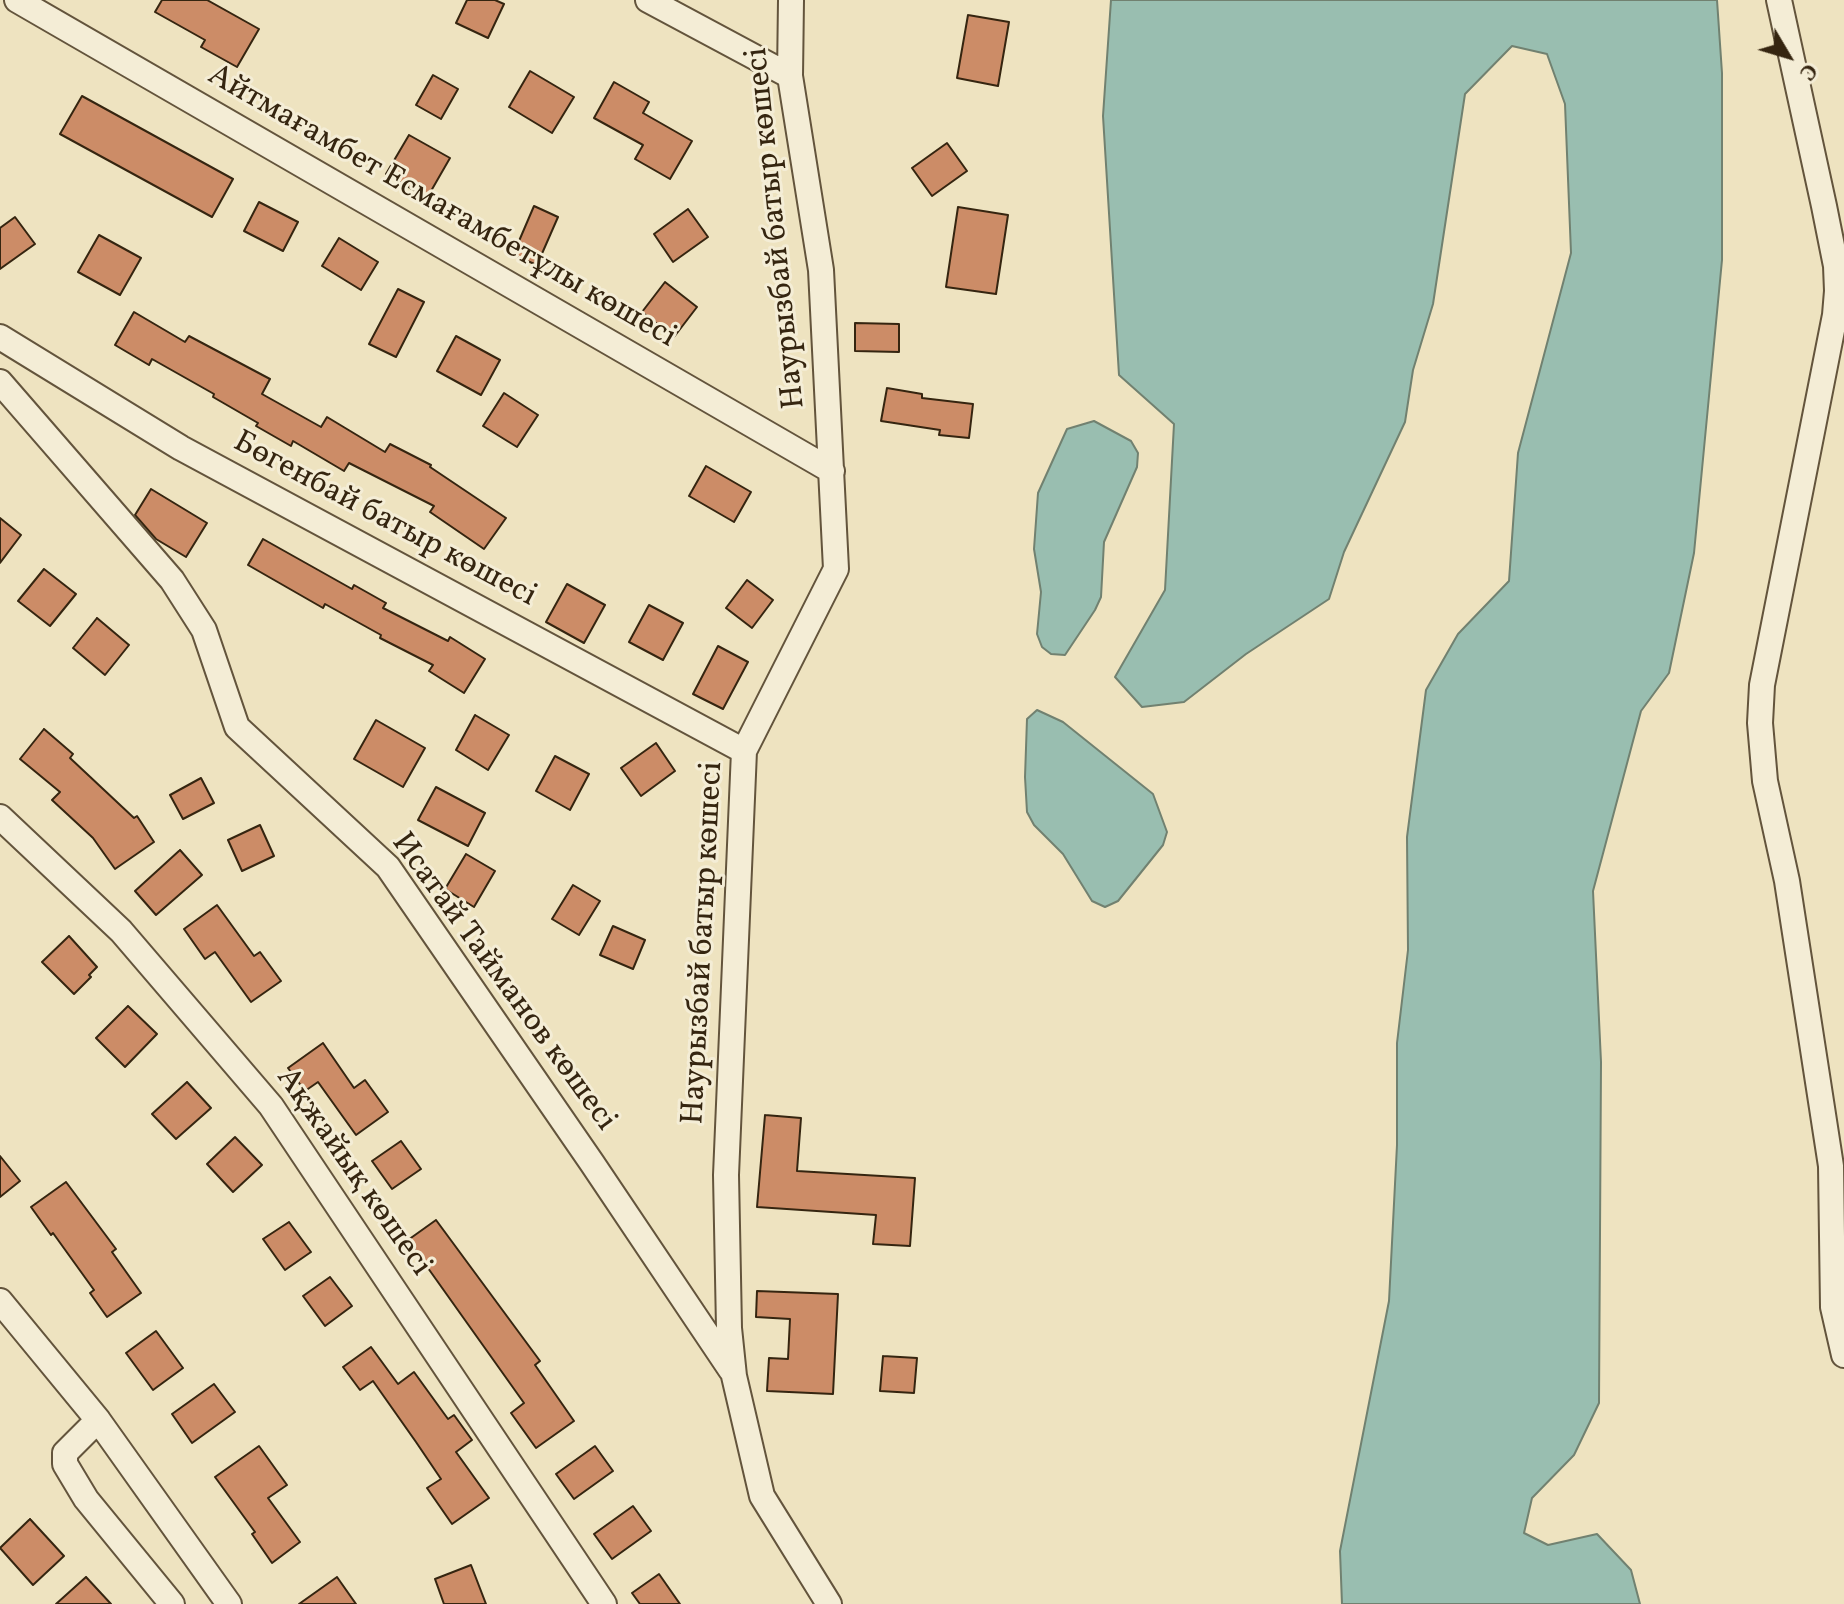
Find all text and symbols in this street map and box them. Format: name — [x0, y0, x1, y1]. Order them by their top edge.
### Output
north arrow — [1748, 16, 1828, 96]
street label: Наурызбай батыр көшесі — [740, 45, 816, 411]
text: С — [1791, 56, 1824, 86]
street label: Айтмағамбет Есмағамбетұлы көшесі — [200, 58, 682, 358]
street label: Бөгенбай батыр көшесі — [226, 425, 542, 617]
street label: Наурызбай батыр көшесі — [676, 761, 734, 1125]
street label: Исатай Тайманов көшесі — [381, 826, 623, 1140]
street label: Ақжайық көшесі — [266, 1061, 438, 1285]

